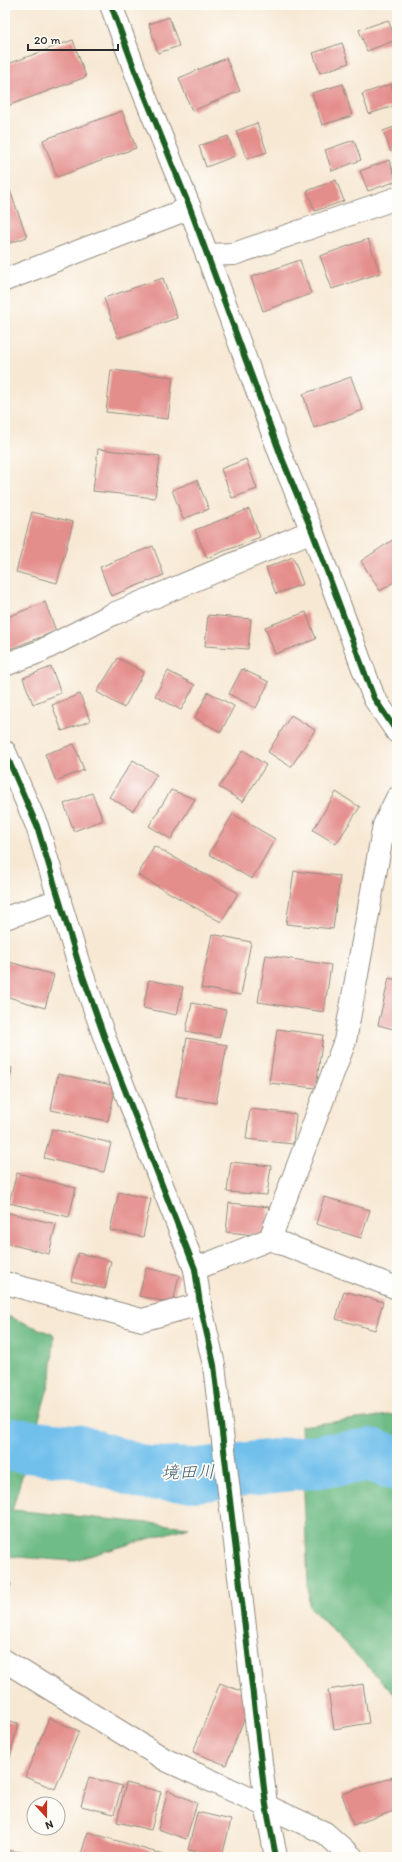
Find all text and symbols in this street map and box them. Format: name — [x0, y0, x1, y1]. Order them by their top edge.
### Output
scale bar — [28, 26, 118, 52]
text: 20 m — [34, 33, 61, 47]
water label: 境田川 — [161, 1461, 215, 1483]
north arrow — [26, 1796, 66, 1836]
text: N — [44, 1817, 55, 1832]

